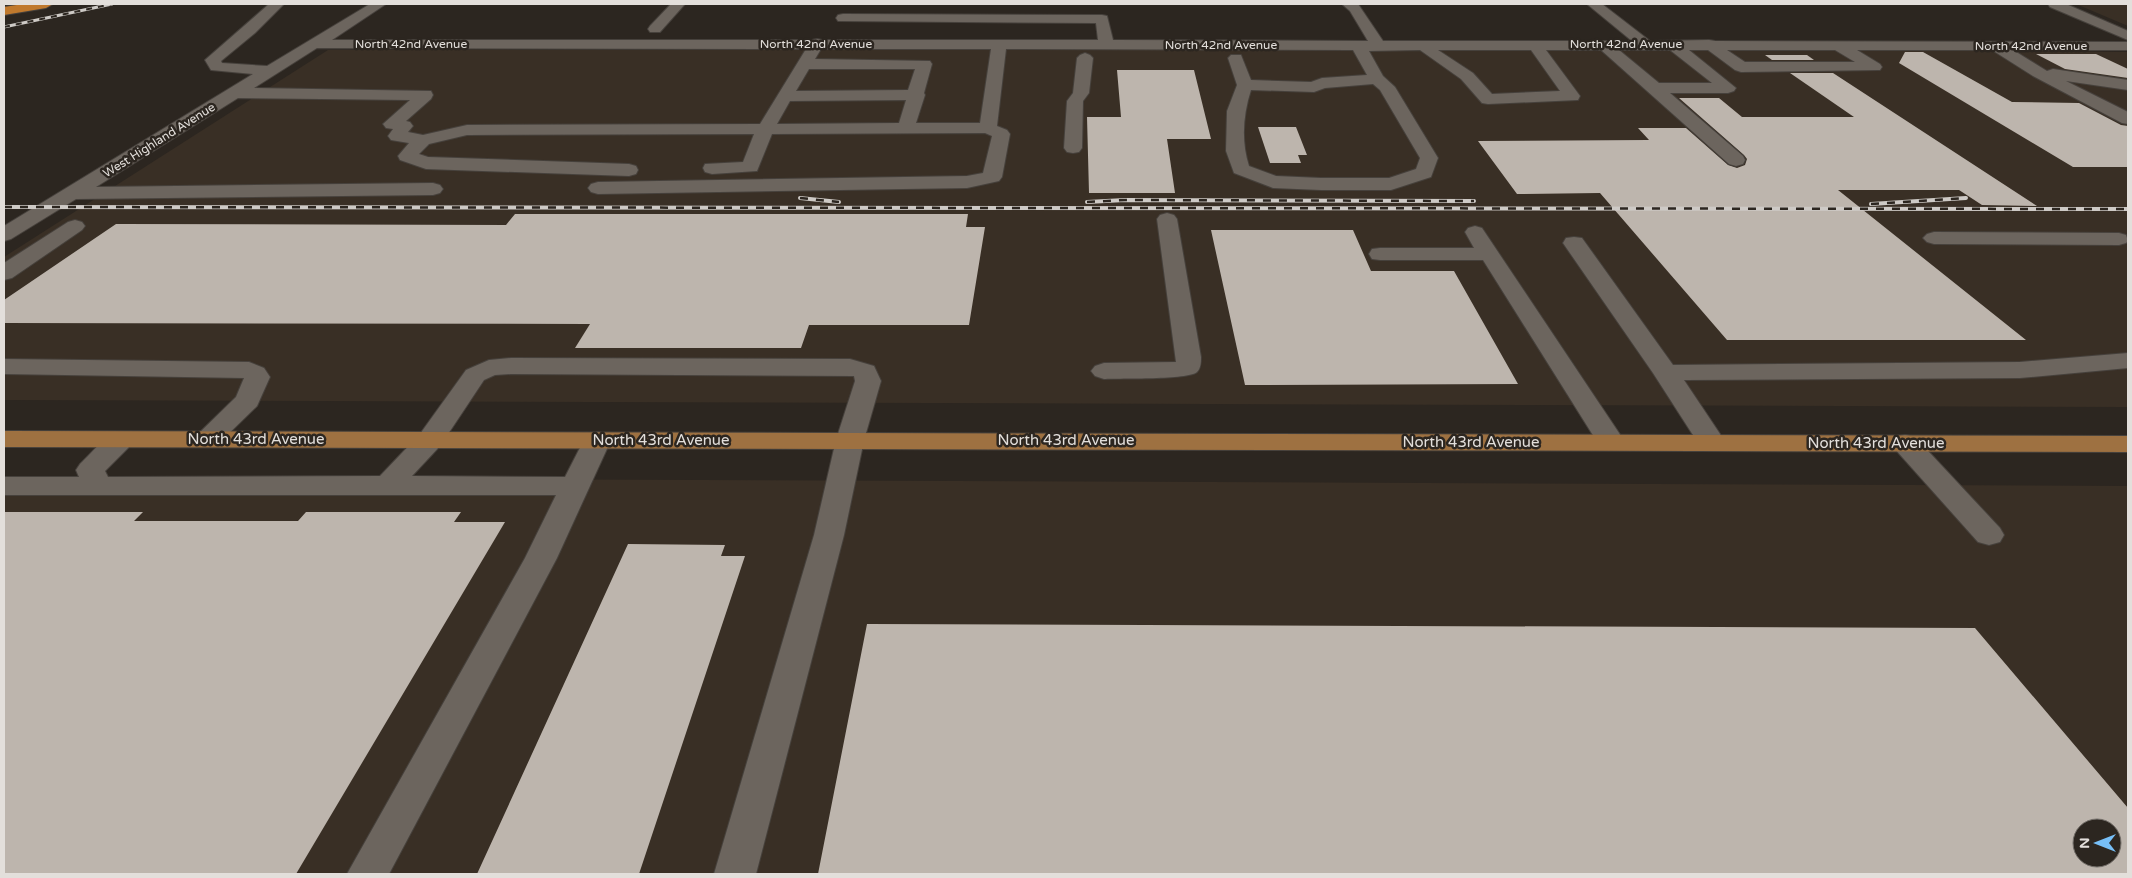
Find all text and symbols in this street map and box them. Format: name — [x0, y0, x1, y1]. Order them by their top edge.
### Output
street label: North 42nd Avenue — [355, 37, 467, 51]
street label: North 42nd Avenue — [760, 37, 872, 51]
street label: North 42nd Avenue — [1570, 37, 1682, 51]
street label: North 42nd Avenue — [1165, 38, 1277, 52]
street label: North 42nd Avenue — [1975, 39, 2087, 53]
street label: West Highland Avenue — [100, 100, 218, 180]
street label: North 43rd Avenue — [188, 430, 324, 448]
street label: North 43rd Avenue — [593, 431, 729, 449]
street label: North 43rd Avenue — [998, 431, 1134, 449]
street label: North 43rd Avenue — [1403, 433, 1539, 451]
street label: North 43rd Avenue — [1808, 434, 1944, 452]
north arrow — [2072, 818, 2122, 868]
text: N — [2076, 837, 2093, 849]

